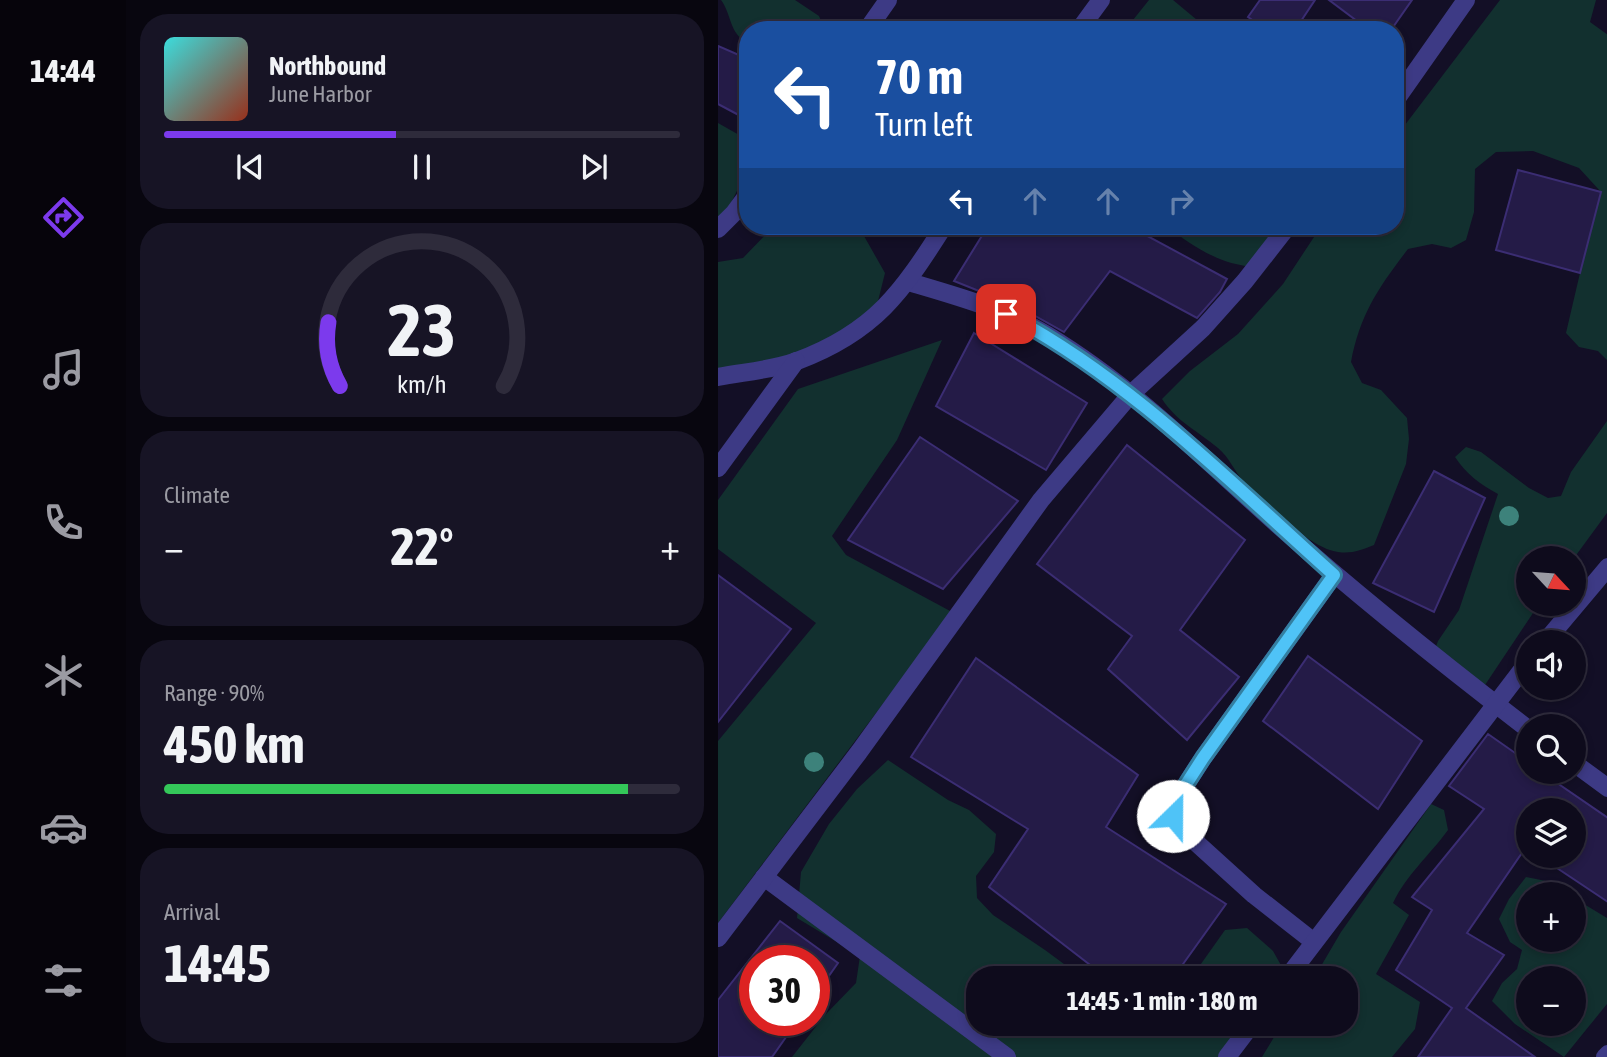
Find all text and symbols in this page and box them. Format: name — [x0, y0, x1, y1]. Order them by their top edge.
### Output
text: 70 m — [875, 48, 963, 104]
icon: left — [760, 49, 851, 140]
text: Northbound — [269, 51, 386, 81]
text: 14:44 — [30, 52, 96, 89]
text: June Harbor — [269, 81, 372, 107]
text: Turn left — [875, 106, 973, 143]
icon: previous — [231, 148, 269, 186]
icon: pause — [403, 148, 441, 186]
icon: next — [575, 148, 613, 186]
icon: left — [943, 182, 981, 220]
icon: ahead — [1016, 182, 1054, 220]
icon: ahead — [1089, 182, 1127, 220]
icon: right — [1162, 182, 1200, 220]
icon: directions — [39, 193, 88, 242]
pin — [976, 284, 1036, 344]
text: 23 — [388, 288, 456, 371]
icon: arrive — [987, 295, 1025, 333]
icon: music — [39, 345, 88, 394]
text: km/h — [397, 370, 447, 398]
text: Climate — [164, 482, 230, 508]
icon: phone — [39, 498, 88, 547]
text: 22° — [390, 516, 454, 576]
text: − — [164, 525, 184, 568]
text: + — [660, 525, 680, 568]
north arrow — [1516, 546, 1586, 616]
map controls — [1516, 546, 1586, 1036]
button: sound — [1516, 630, 1586, 700]
icon: climate — [39, 651, 88, 700]
text: Range · 90% — [164, 680, 264, 706]
text: 450 km — [164, 714, 305, 774]
button: search — [1516, 714, 1586, 784]
position arrow — [1136, 779, 1210, 853]
button: layers — [1516, 798, 1586, 868]
icon: car — [39, 803, 88, 852]
button: + — [1516, 882, 1586, 952]
text: Arrival — [164, 899, 220, 925]
text: 14:45 — [164, 933, 271, 993]
speed limit sign: 30 — [739, 945, 830, 1036]
icon: filters — [39, 956, 88, 1005]
button: − — [1516, 966, 1586, 1036]
text: 14:45 · 1 min · 180 m — [1067, 986, 1257, 1016]

